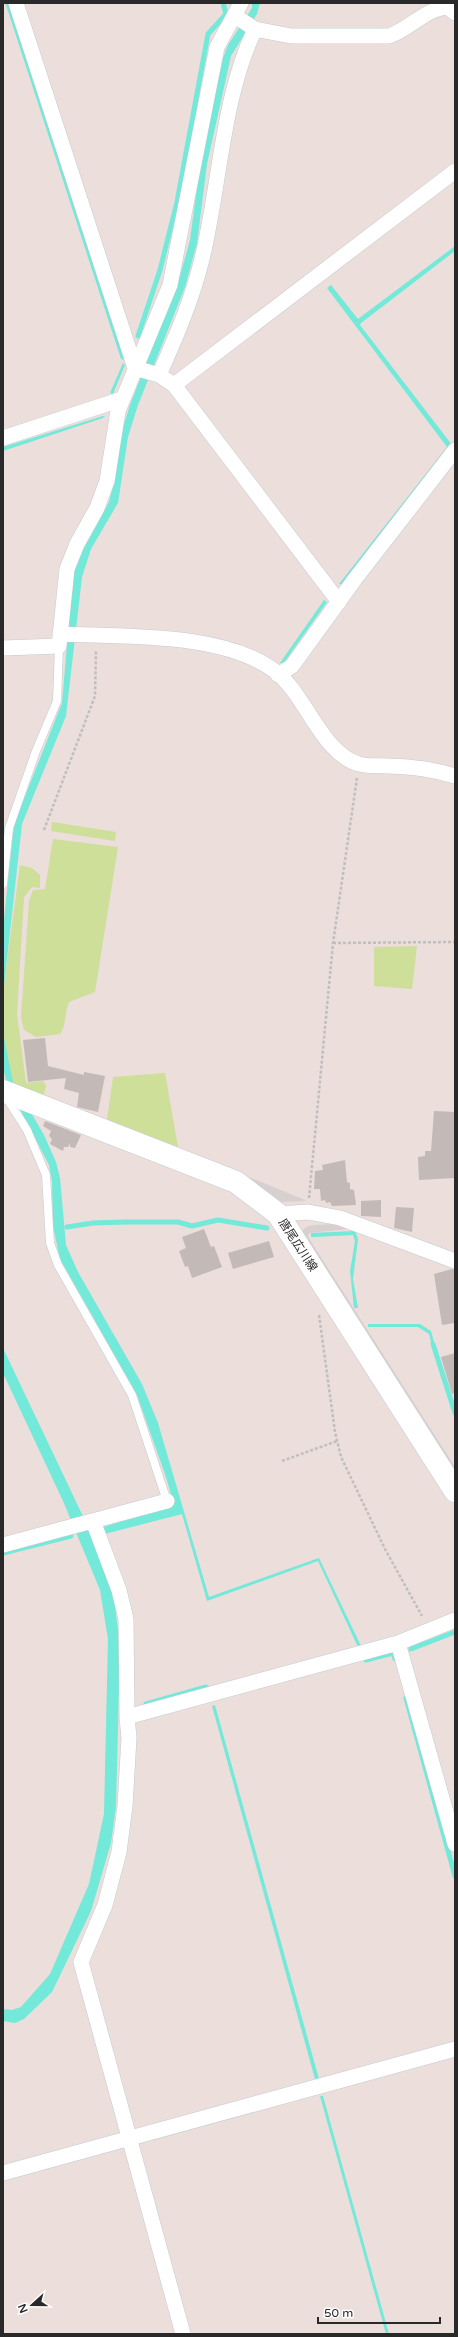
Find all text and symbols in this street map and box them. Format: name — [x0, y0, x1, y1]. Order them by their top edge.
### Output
street label: 唐尾広川線 — [276, 1216, 320, 1274]
north arrow — [12, 2285, 52, 2325]
scale bar — [318, 2299, 440, 2325]
text: N — [15, 2302, 31, 2315]
text: 50 m — [324, 2306, 353, 2320]

